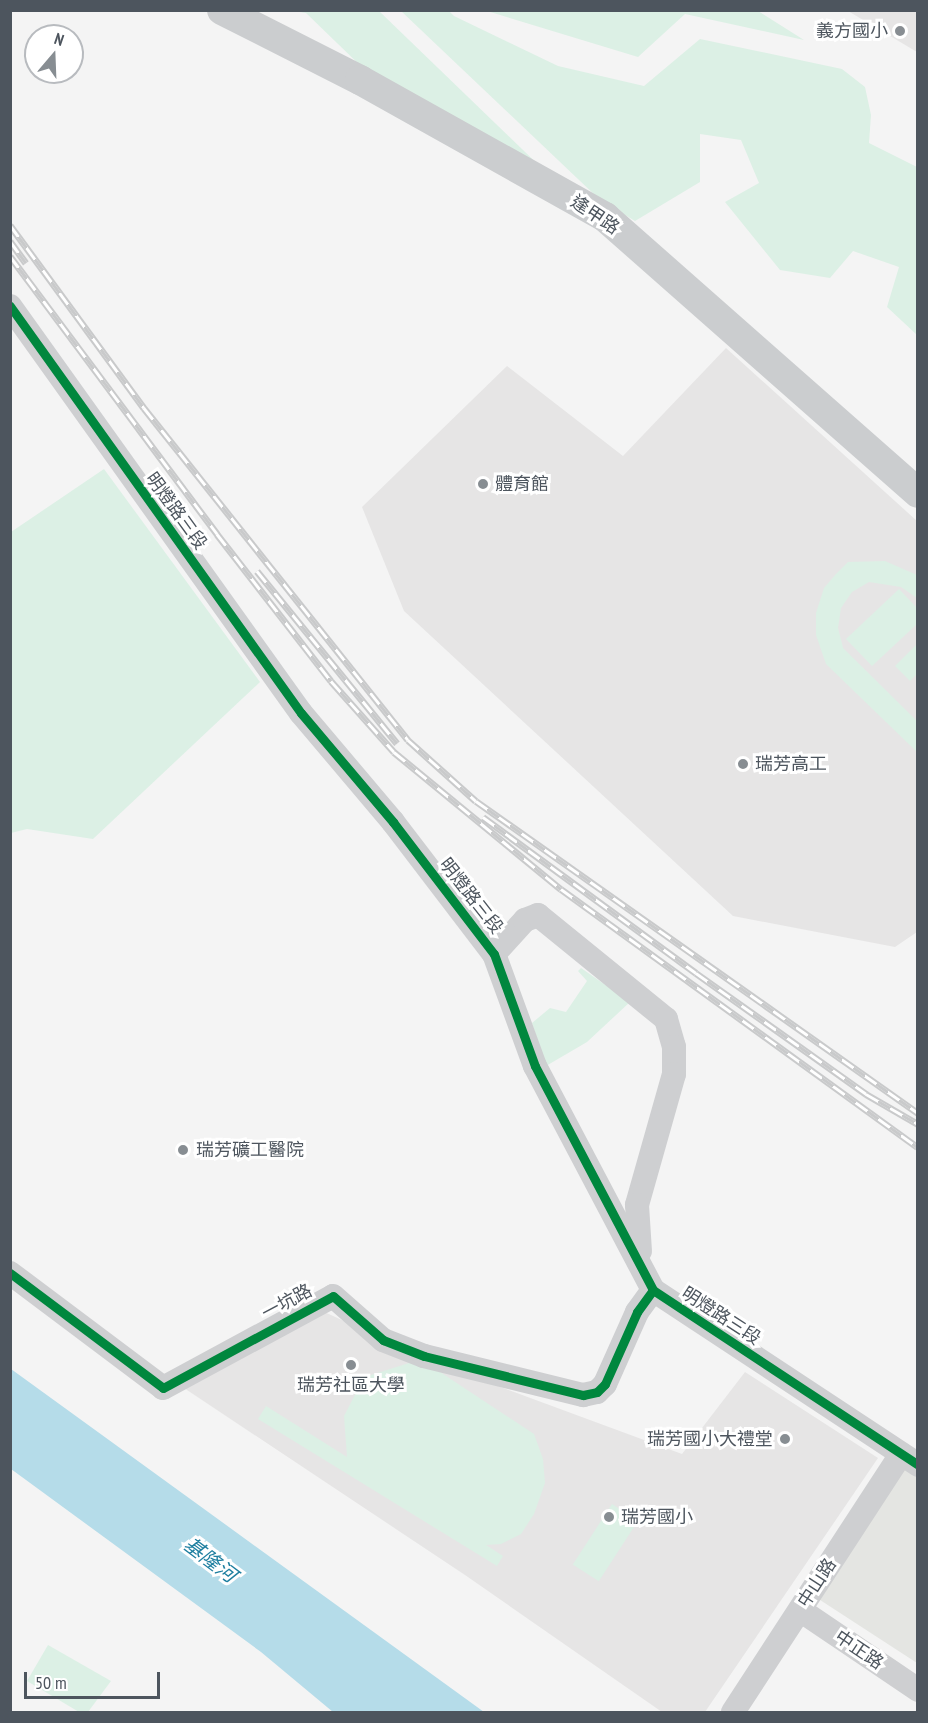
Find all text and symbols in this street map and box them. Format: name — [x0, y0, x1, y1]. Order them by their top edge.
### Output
place label: 義方國小 — [816, 20, 888, 42]
north arrow — [24, 24, 84, 84]
marker: 義方國小 — [893, 24, 907, 38]
text: N — [52, 28, 67, 50]
street label: 逢甲路 — [567, 191, 623, 239]
street label: 明燈路三段 — [141, 468, 211, 554]
place label: 體育館 — [495, 473, 549, 495]
marker: 體育館 — [476, 477, 490, 491]
place label: 瑞芳高工 — [755, 753, 827, 775]
marker: 瑞芳高工 — [736, 757, 750, 771]
street label: 明燈路三段 — [435, 854, 507, 938]
place label: 瑞芳礦工醫院 — [196, 1139, 304, 1161]
marker: 瑞芳礦工醫院 — [174, 1141, 192, 1159]
street label: 一坑路 — [258, 1280, 316, 1324]
street label: 明燈路三段 — [677, 1282, 765, 1350]
marker: 瑞芳社區大學 — [344, 1358, 358, 1372]
place label: 瑞芳社區大學 — [297, 1374, 405, 1396]
place label: 瑞芳國小大禮堂 — [647, 1428, 773, 1450]
marker: 瑞芳國小大禮堂 — [778, 1432, 792, 1446]
place label: 瑞芳國小 — [621, 1506, 693, 1528]
marker: 瑞芳國小 — [602, 1510, 616, 1524]
water label: 基隆河 — [179, 1532, 241, 1588]
street label: 中山路 — [793, 1554, 841, 1612]
street label: 中正路 — [831, 1626, 887, 1674]
scale bar — [27, 1660, 164, 1698]
text: 50 m — [35, 1671, 67, 1694]

